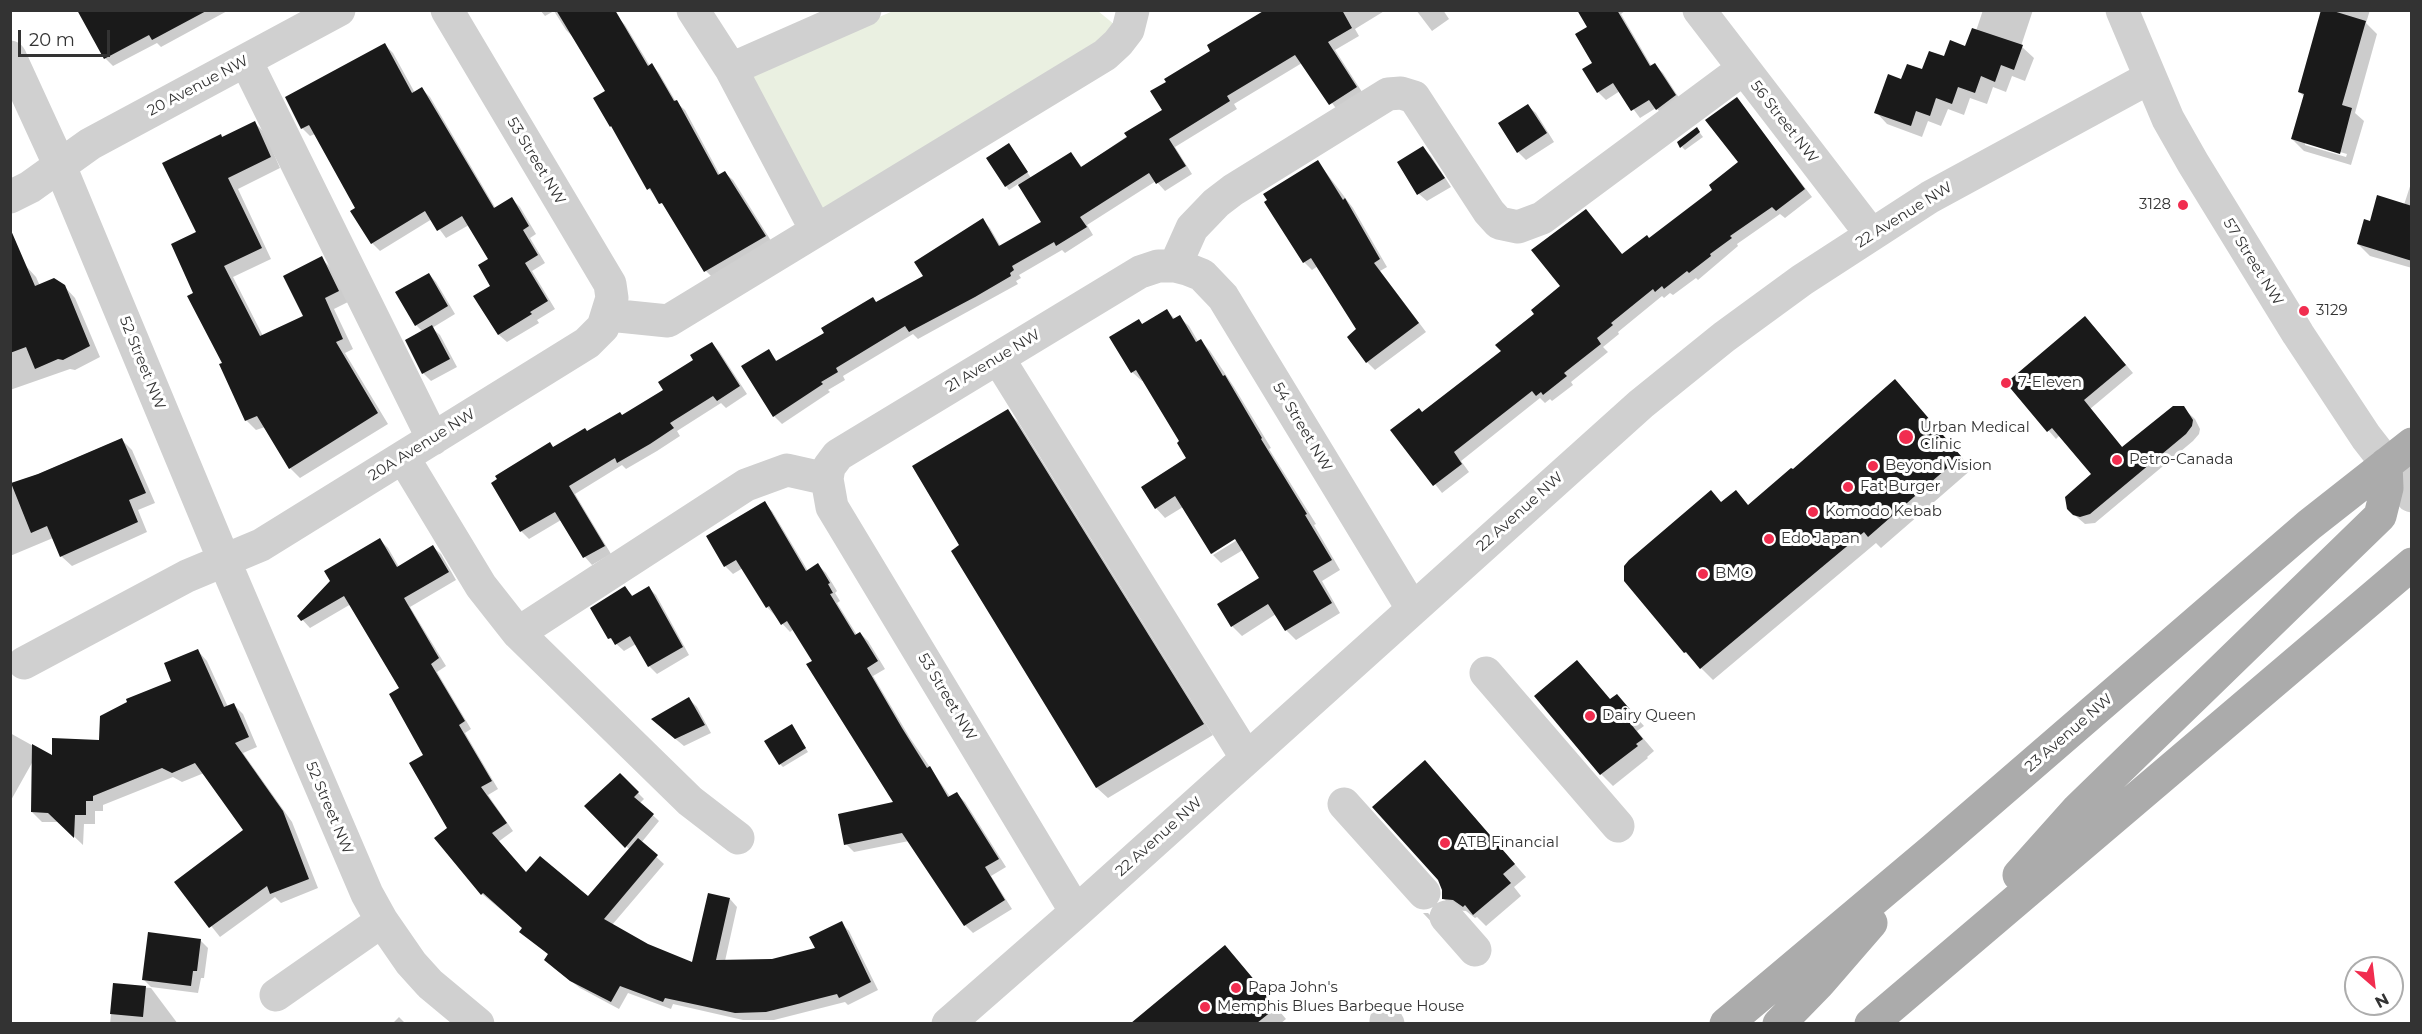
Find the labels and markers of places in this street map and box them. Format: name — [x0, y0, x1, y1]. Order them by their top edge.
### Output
place label: 3128 — [2139, 196, 2171, 214]
marker: 3128 — [2176, 198, 2190, 212]
place label: 3129 — [2316, 302, 2348, 320]
marker: 3129 — [2297, 304, 2311, 318]
place label: 7-Eleven — [2018, 374, 2082, 392]
marker: 7-Eleven — [1999, 376, 2013, 390]
place label: Urban Medical Clinic — [1920, 419, 2030, 454]
marker: Urban Medical Clinic — [1897, 428, 1915, 446]
place label: Petro-Canada — [2129, 451, 2233, 469]
marker: Petro-Canada — [2110, 453, 2124, 467]
place label: Beyond Vision — [1885, 457, 1992, 475]
marker: Beyond Vision — [1866, 459, 1880, 473]
place label: Fat Burger — [1860, 478, 1941, 496]
marker: Fat Burger — [1841, 480, 1855, 494]
place label: Komodo Kebab — [1825, 503, 1942, 521]
marker: Komodo Kebab — [1806, 505, 1820, 519]
place label: Edo Japan — [1781, 530, 1860, 548]
marker: Edo Japan — [1762, 532, 1776, 546]
place label: BMO — [1715, 565, 1753, 583]
marker: BMO — [1696, 567, 1710, 581]
place label: Dairy Queen — [1602, 707, 1696, 725]
marker: Dairy Queen — [1583, 709, 1597, 723]
place label: ATB Financial — [1457, 834, 1559, 852]
marker: ATB Financial — [1438, 836, 1452, 850]
place label: Papa John's — [1248, 979, 1338, 997]
marker: Papa John's — [1229, 981, 1243, 995]
place label: Memphis Blues Barbeque House — [1217, 998, 1464, 1016]
marker: Memphis Blues Barbeque House — [1198, 1000, 1212, 1014]

